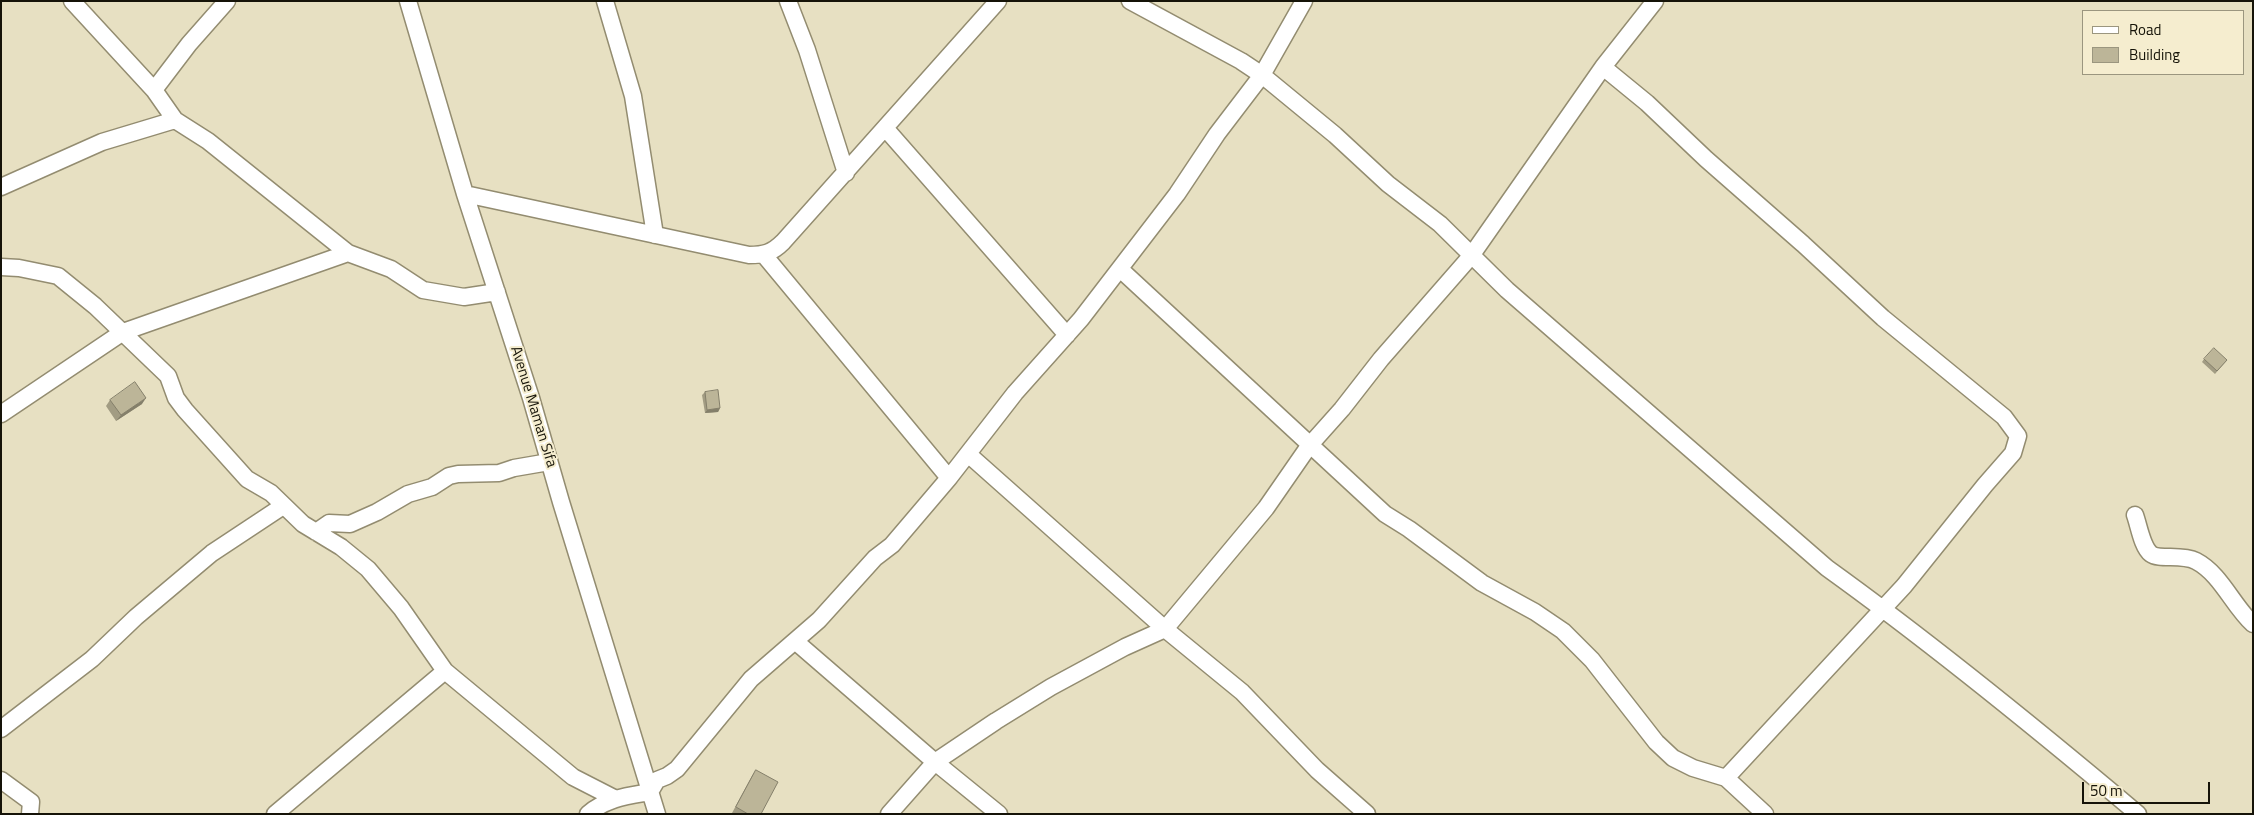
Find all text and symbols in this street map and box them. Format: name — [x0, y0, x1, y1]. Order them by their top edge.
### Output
legend — [2082, 10, 2244, 75]
text: Road — [2129, 18, 2161, 41]
text: Building — [2129, 43, 2180, 66]
street label: Avenue Maman Sifa — [506, 344, 560, 470]
scale bar — [2084, 772, 2212, 804]
text: 50 m — [2090, 779, 2123, 802]

